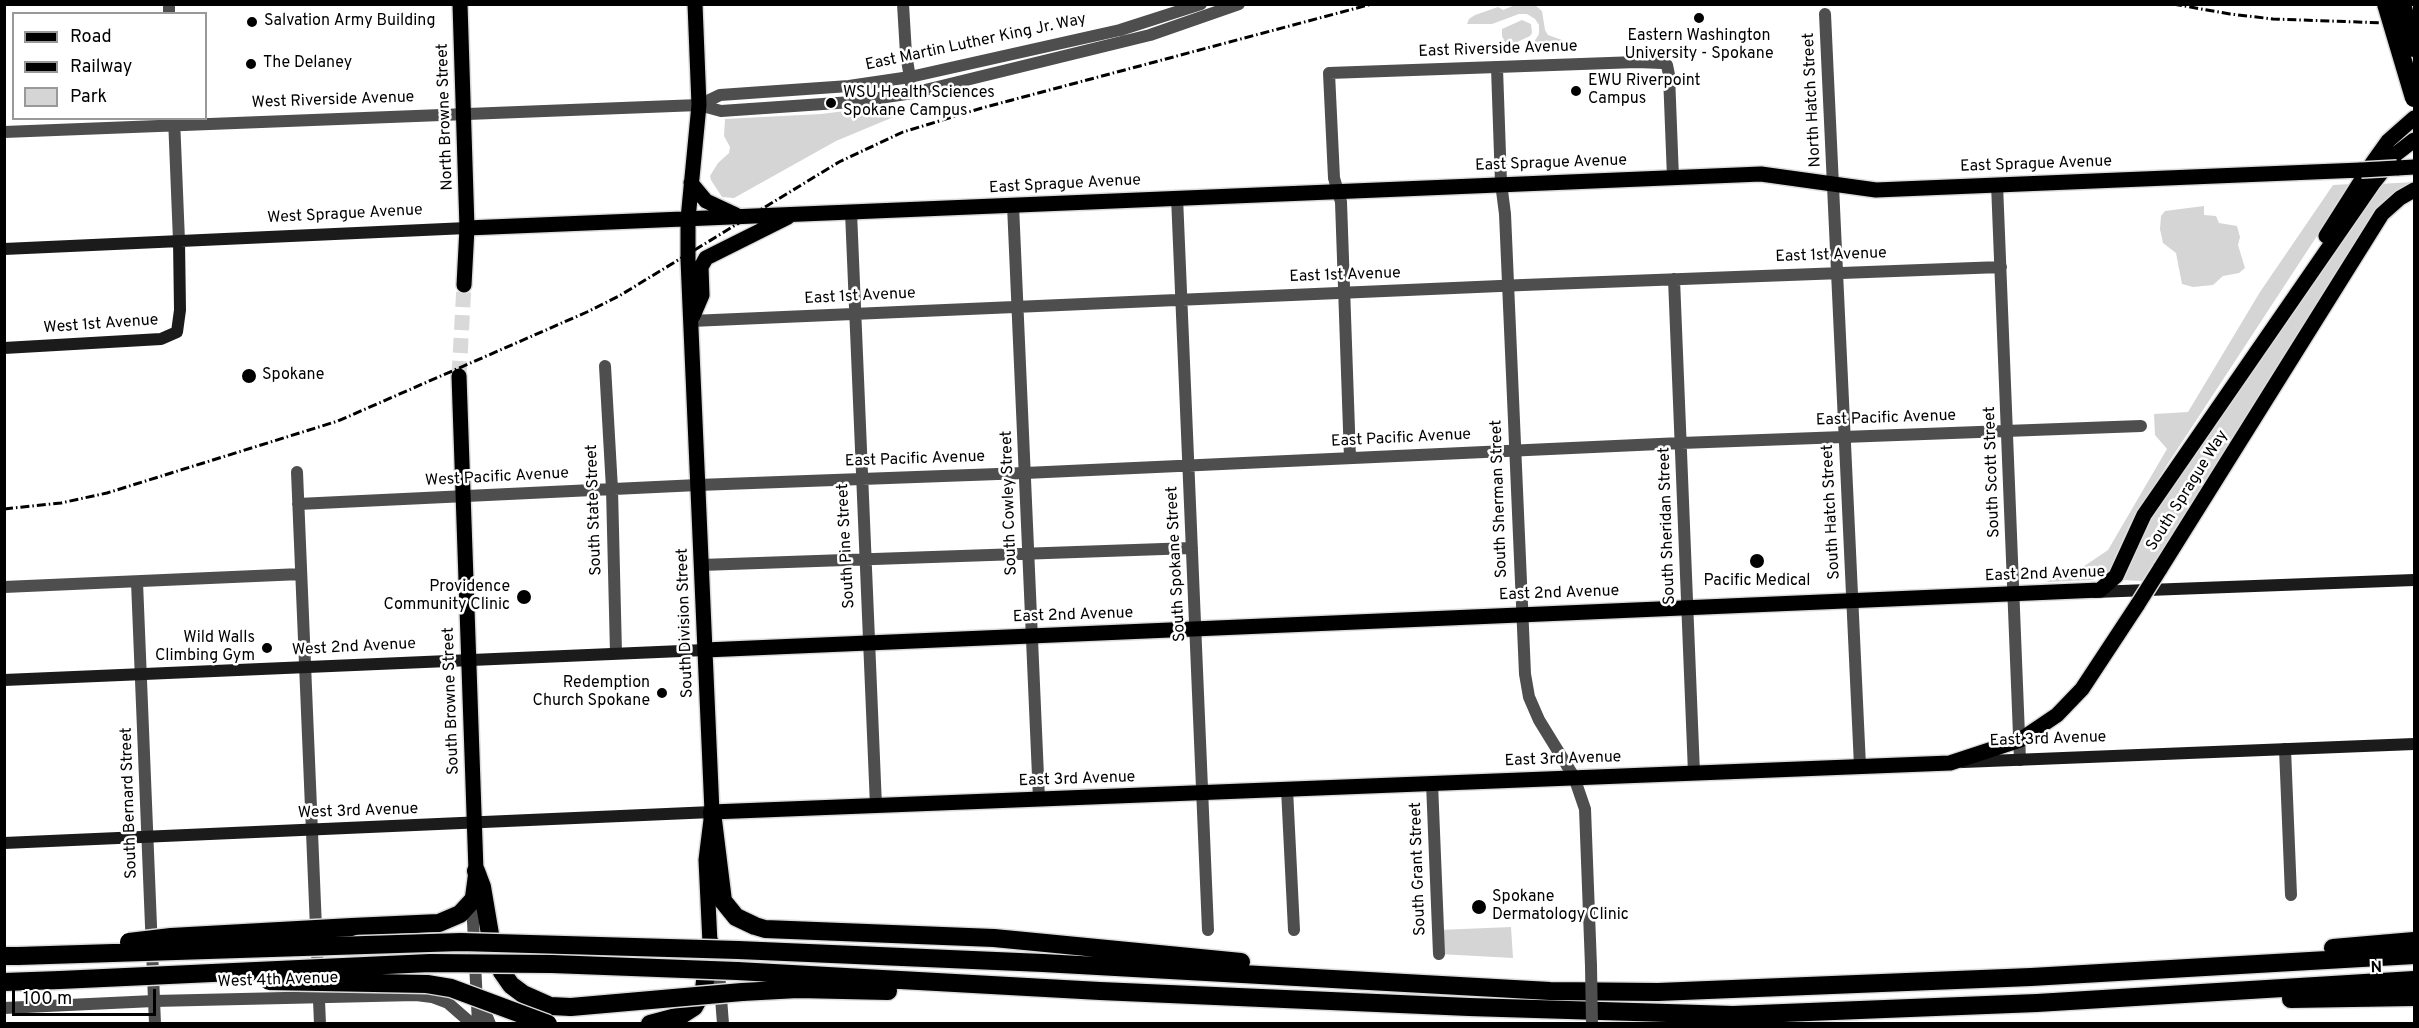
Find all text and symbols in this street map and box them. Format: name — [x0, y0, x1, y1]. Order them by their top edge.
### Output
street label: East Martin Luther King Jr. Way — [864, 10, 1088, 76]
marker: Eastern Washington University - Spokane — [1692, 11, 1706, 25]
legend — [12, 12, 207, 120]
place label: Salvation Army Building — [264, 12, 435, 32]
marker: Salvation Army Building — [245, 15, 259, 29]
text: Road — [70, 26, 112, 49]
place label: Eastern Washington University - Spokane — [1624, 27, 1774, 65]
street label: North Hatch Street — [1800, 32, 1826, 168]
street label: East Riverside Avenue — [1418, 38, 1578, 62]
street label: North Browne Street — [434, 43, 458, 191]
place label: The Delaney — [263, 54, 352, 74]
text: Railway — [70, 56, 132, 79]
marker: The Delaney — [244, 57, 258, 71]
place label: EWU Riverpoint Campus — [1588, 72, 1701, 110]
place label: WSU Health Sciences Spokane Campus — [843, 84, 995, 122]
marker: EWU Riverpoint Campus — [1569, 84, 1583, 98]
text: Park — [70, 86, 107, 109]
street label: West Riverside Avenue — [251, 89, 415, 113]
marker: WSU Health Sciences Spokane Campus — [824, 96, 838, 110]
street label: East Sprague Avenue — [1475, 152, 1627, 176]
street label: East Sprague Avenue — [1960, 153, 2112, 177]
street label: East Sprague Avenue — [989, 171, 1141, 199]
street label: West Sprague Avenue — [267, 201, 423, 229]
street label: East 1st Avenue — [1775, 244, 1887, 268]
street label: East 1st Avenue — [1289, 264, 1401, 288]
street label: East 1st Avenue — [804, 284, 916, 310]
street label: West 1st Avenue — [43, 311, 159, 339]
place label: Spokane — [262, 366, 324, 386]
marker: Spokane — [240, 367, 258, 385]
street label: South Scott Street — [1981, 406, 2005, 538]
street label: East Pacific Avenue — [1816, 407, 1956, 431]
street label: South Sherman Street — [1488, 419, 1512, 579]
street label: East Pacific Avenue — [1330, 426, 1472, 452]
street label: South Sprague Way — [2143, 427, 2233, 555]
street label: South Cowley Street — [998, 430, 1022, 576]
street label: South State Street — [583, 444, 607, 576]
street label: South Hatch Street — [1819, 444, 1845, 580]
street label: South Sheridan Street — [1656, 447, 1680, 605]
street label: East Pacific Avenue — [845, 448, 985, 472]
street label: West Pacific Avenue — [425, 465, 569, 491]
street label: South Pine Street — [834, 483, 860, 609]
street label: South Spokane Street — [1163, 486, 1191, 642]
street label: South Division Street — [674, 548, 698, 698]
marker: Pacific Medical — [1748, 552, 1766, 570]
street label: East 2nd Avenue — [1985, 563, 2105, 587]
place label: Pacific Medical — [1704, 572, 1810, 592]
place label: Providence Community Clinic — [384, 578, 510, 616]
street label: East 2nd Avenue — [1499, 582, 1619, 606]
marker: Providence Community Clinic — [515, 588, 533, 606]
street label: East 2nd Avenue — [1013, 604, 1133, 628]
street label: South Browne Street — [440, 627, 464, 775]
place label: Wild Walls Climbing Gym — [155, 629, 255, 667]
street label: West 2nd Avenue — [292, 635, 416, 661]
marker: Wild Walls Climbing Gym — [260, 641, 274, 655]
place label: Redemption Church Spokane — [533, 674, 650, 712]
marker: Redemption Church Spokane — [655, 686, 669, 700]
street label: South Bernard Street — [118, 727, 142, 879]
street label: East 3rd Avenue — [1989, 728, 2107, 752]
street label: East 3rd Avenue — [1504, 748, 1622, 772]
street label: East 3rd Avenue — [1018, 768, 1136, 792]
street label: West 3rd Avenue — [297, 800, 419, 824]
street label: South Grant Street — [1407, 802, 1431, 936]
place label: Spokane Dermatology Clinic — [1492, 888, 1629, 926]
marker: Spokane Dermatology Clinic — [1470, 898, 1488, 916]
north arrow — [2347, 956, 2407, 1016]
text: N — [2370, 958, 2382, 978]
street label: West 4th Avenue — [217, 969, 339, 993]
scale bar — [15, 977, 159, 1015]
text: 100 m — [23, 988, 72, 1011]

